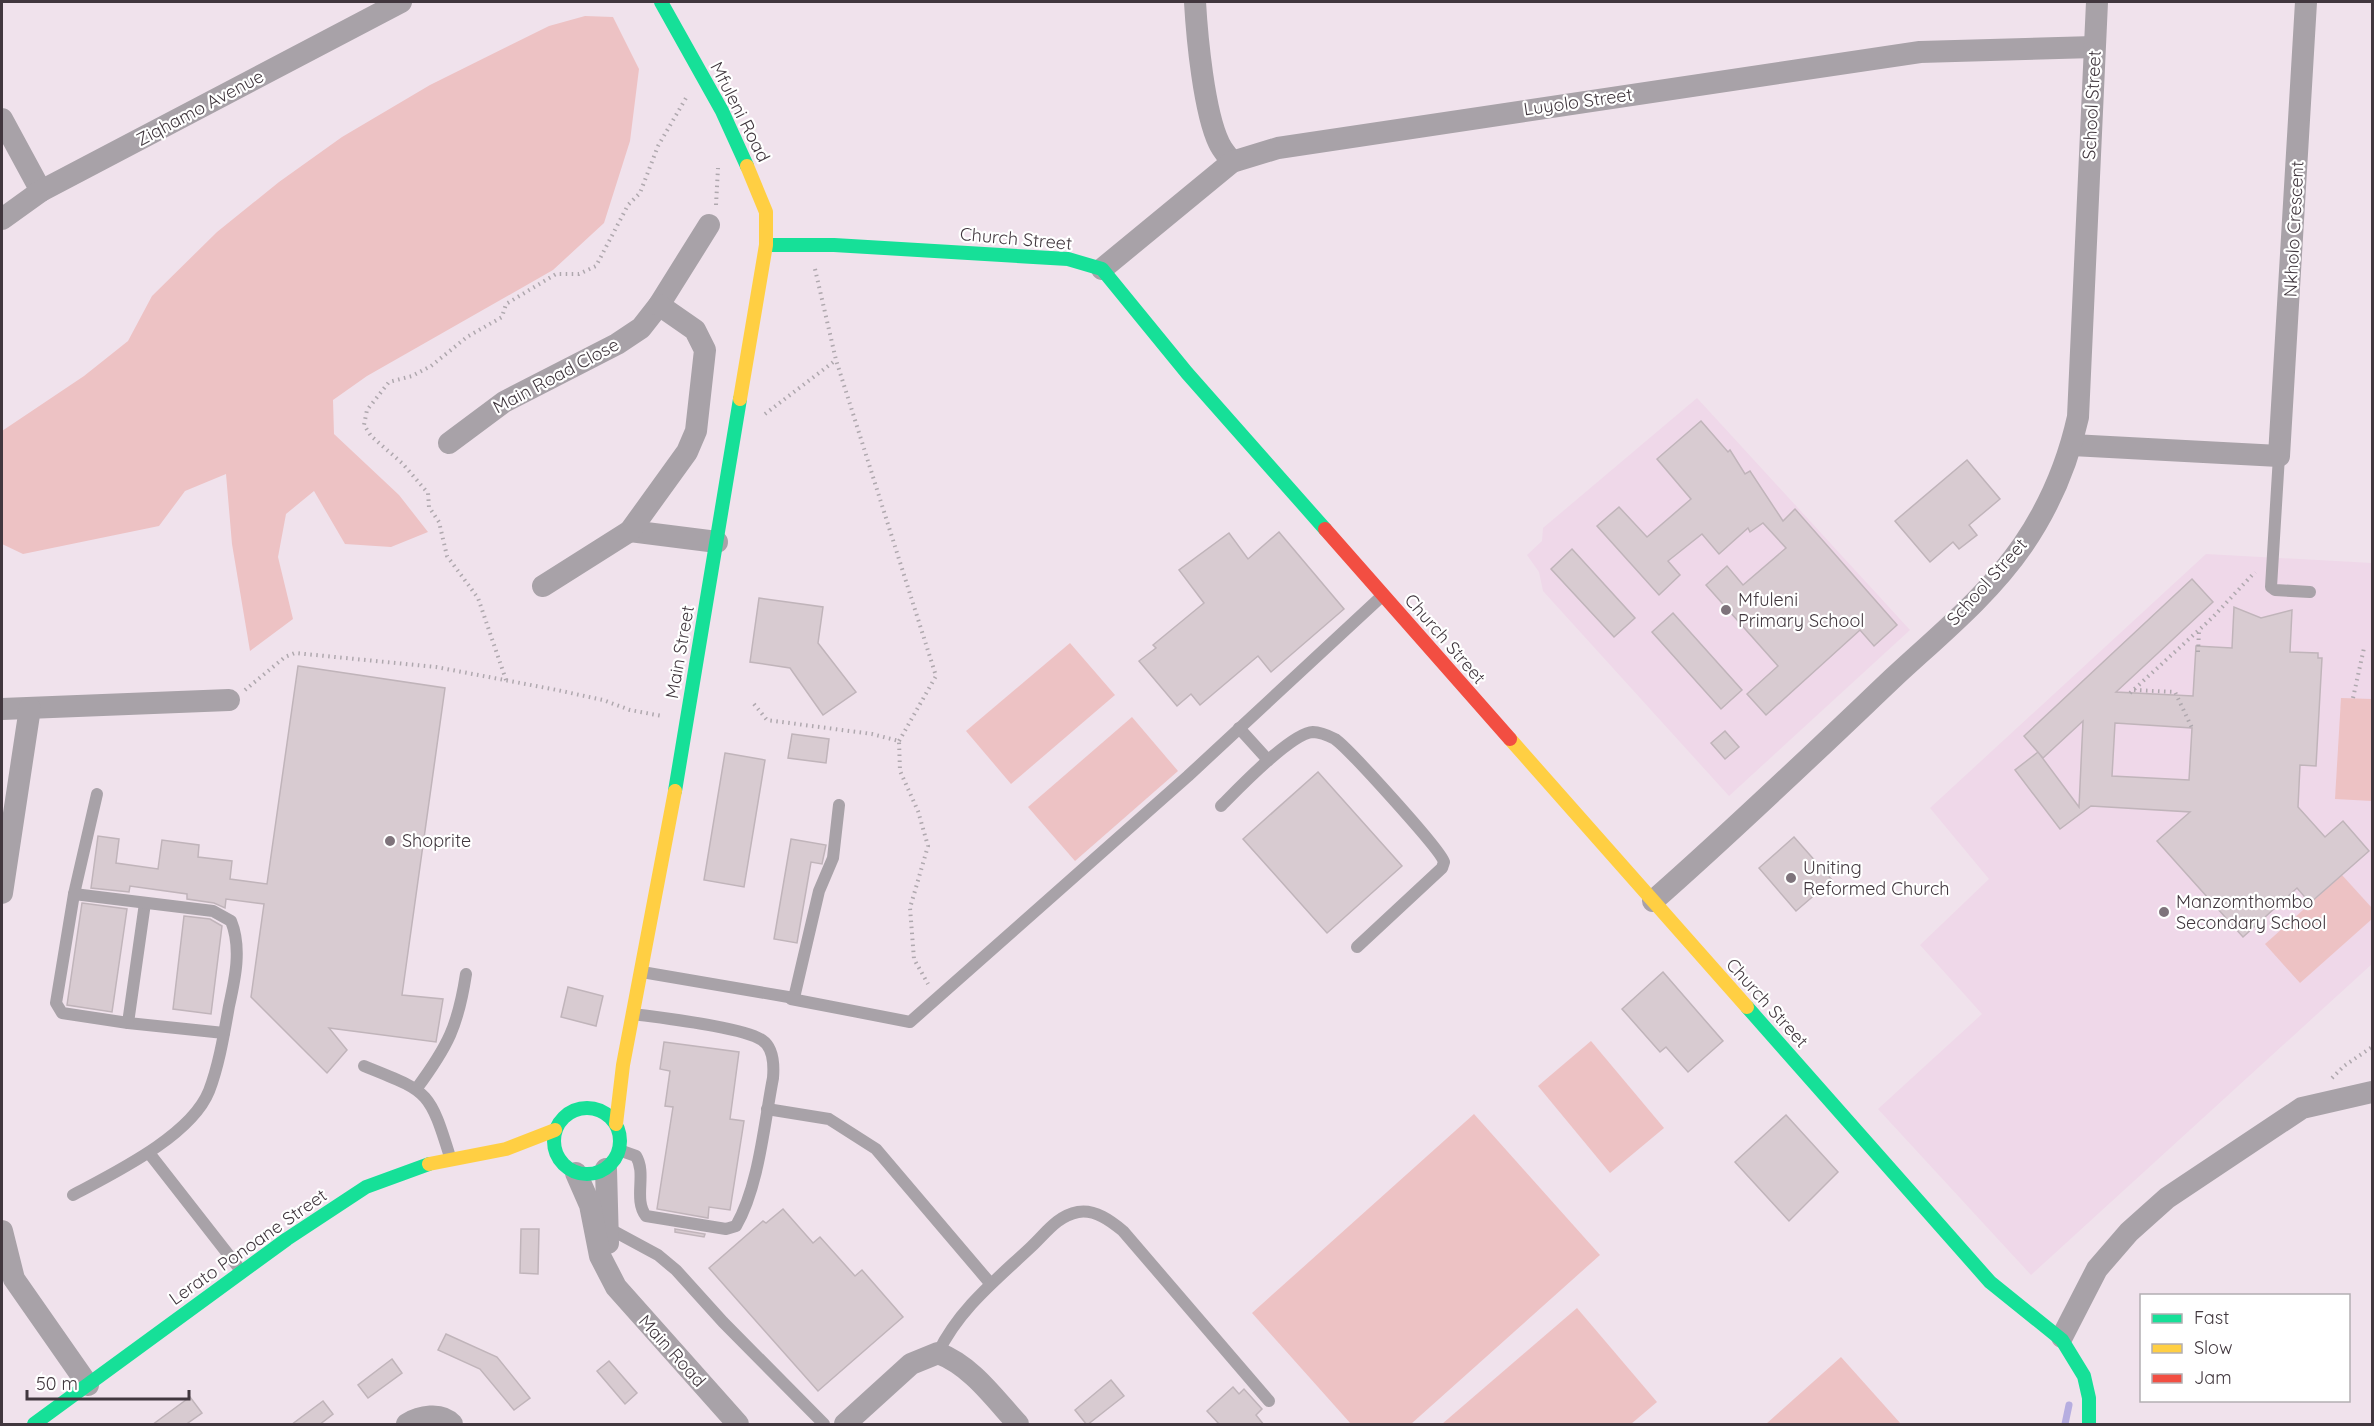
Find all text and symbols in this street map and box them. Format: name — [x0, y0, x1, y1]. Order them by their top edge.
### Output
street label: School Street — [2077, 50, 2106, 160]
street label: Mfuleni Road — [705, 58, 776, 166]
street label: Ziqhamo Avenue — [132, 64, 268, 151]
street label: Luyolo Street — [1522, 82, 1634, 121]
street label: Nkholo Crescent — [2278, 160, 2309, 298]
street label: Church Street — [959, 222, 1073, 255]
street label: Main Road Close — [489, 333, 623, 419]
street label: School Street — [1941, 533, 2032, 630]
place label: Mfuleni Primary School — [1738, 588, 1864, 632]
street label: Church Street — [1400, 589, 1491, 689]
marker: Mfuleni Primary School — [1719, 603, 1733, 617]
street label: Main Street — [660, 604, 699, 700]
place label: Shoprite — [402, 829, 471, 852]
marker: Shoprite — [383, 834, 397, 848]
place label: Uniting Reformed Church — [1803, 856, 1949, 900]
marker: Uniting Reformed Church — [1784, 871, 1798, 885]
place label: Manzomthombo Secondary School — [2176, 890, 2326, 934]
marker: Manzomthombo Secondary School — [2157, 905, 2171, 919]
street label: Church Street — [1721, 953, 1814, 1052]
street label: Lerato Ponoane Street — [164, 1183, 331, 1310]
legend — [2140, 1294, 2350, 1402]
text: Fast — [2194, 1306, 2229, 1329]
street label: Main Road — [634, 1310, 711, 1392]
text: Slow — [2194, 1336, 2232, 1359]
scale bar — [27, 1363, 189, 1401]
text: Jam — [2194, 1366, 2232, 1389]
text: 50 m — [36, 1372, 78, 1395]

